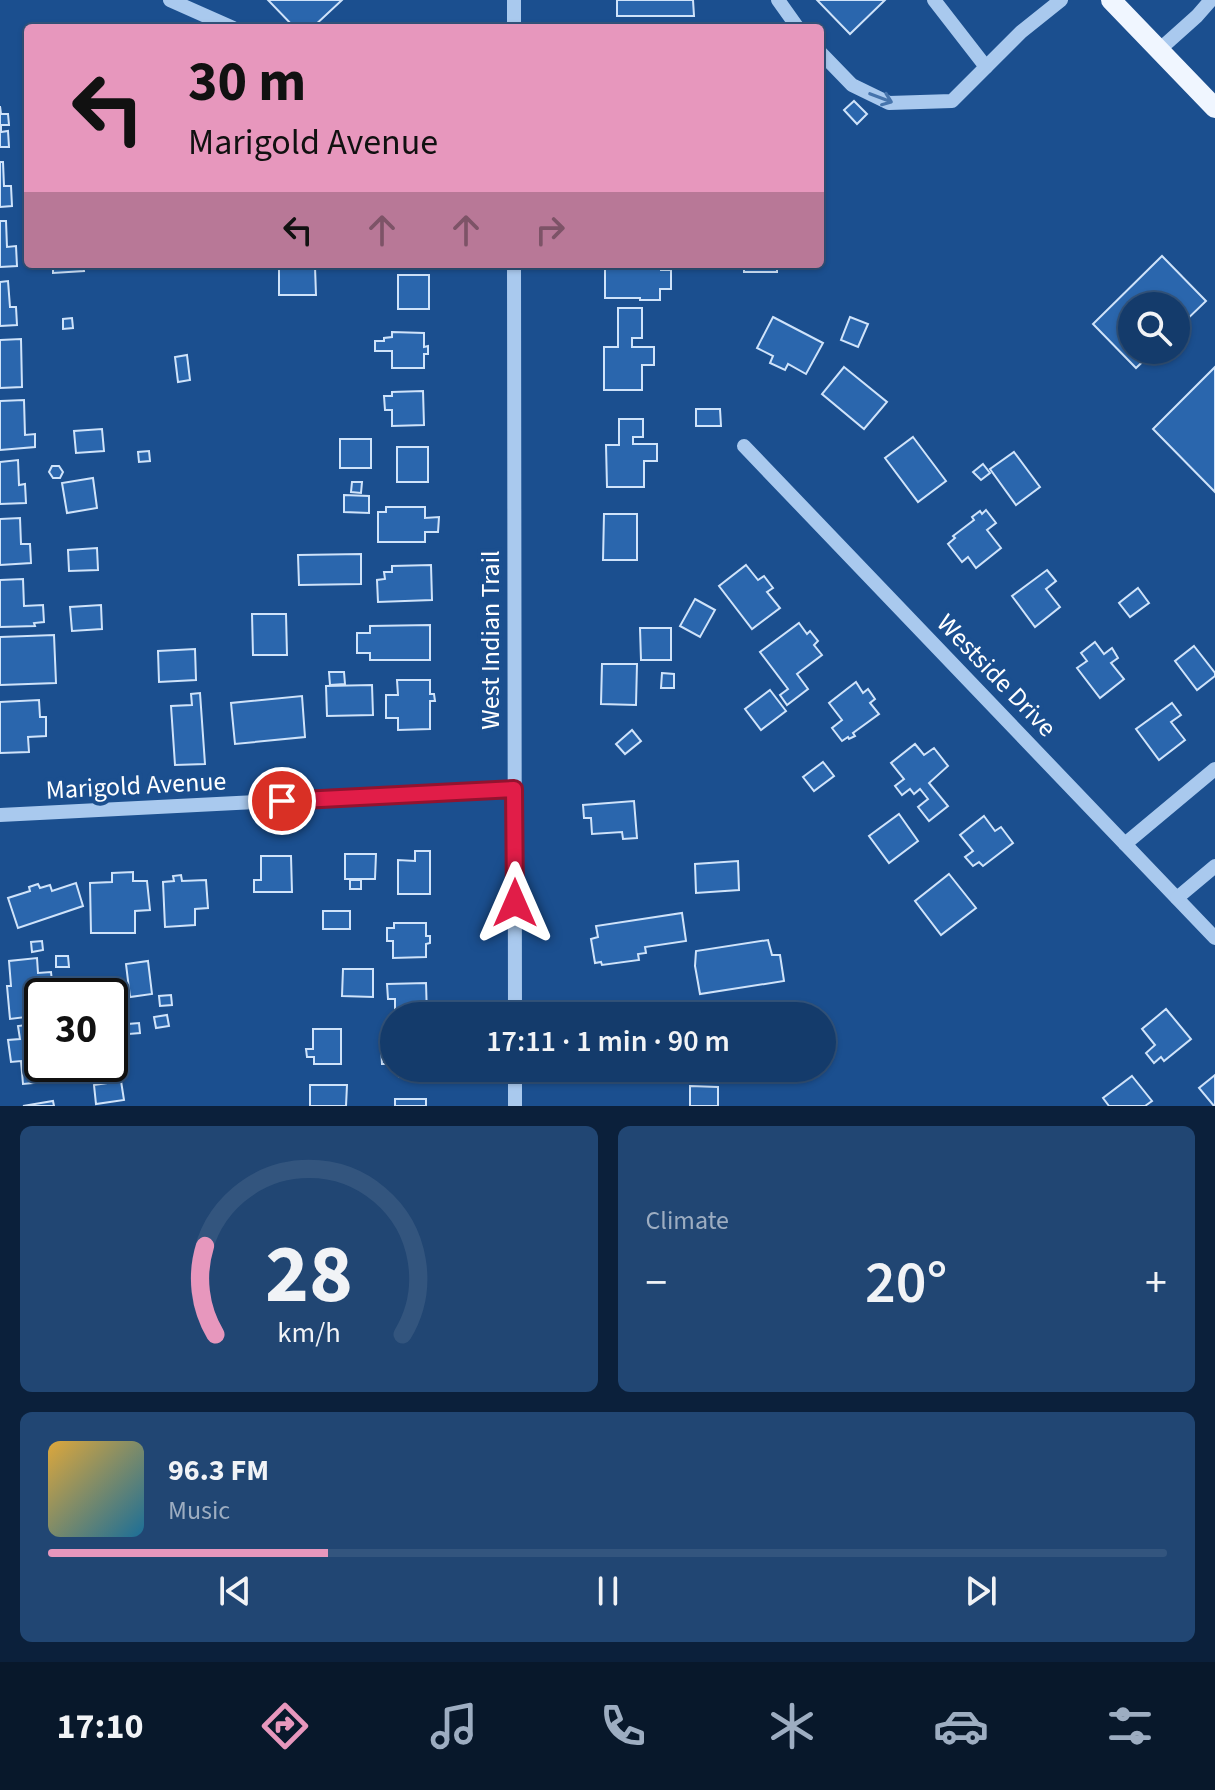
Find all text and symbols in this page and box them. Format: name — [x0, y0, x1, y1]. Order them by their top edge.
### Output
text: 30 m — [188, 43, 306, 122]
icon: left — [56, 56, 160, 160]
one-way arrow — [868, 92, 893, 106]
text: Marigold Avenue — [188, 117, 438, 168]
icon: left — [276, 208, 320, 252]
icon: ahead — [360, 208, 404, 252]
icon: ahead — [444, 208, 488, 252]
icon: right — [528, 208, 572, 252]
map controls — [1118, 292, 1190, 364]
button: search — [1118, 292, 1190, 364]
street label: West Indian Trail — [472, 550, 509, 730]
street label: Westside Drive — [928, 606, 1065, 745]
street label: Marigold Avenue — [45, 762, 227, 809]
pin — [248, 767, 316, 835]
icon: arrive — [260, 779, 304, 823]
position arrow — [473, 861, 557, 945]
speed limit sign: 30 — [24, 978, 128, 1082]
text: 17:11 · 1 min · 90 m — [486, 1020, 730, 1063]
text: Climate — [646, 1202, 729, 1239]
text: 28 — [265, 1216, 353, 1334]
text: 20° — [865, 1241, 947, 1326]
text: − — [646, 1252, 667, 1315]
text: + — [1145, 1252, 1167, 1315]
text: km/h — [277, 1313, 340, 1353]
text: 96.3 FM — [168, 1449, 269, 1492]
text: Music — [168, 1492, 230, 1529]
icon: previous — [213, 1569, 257, 1613]
icon: pause — [586, 1569, 630, 1613]
icon: next — [959, 1569, 1003, 1613]
icon: directions — [257, 1698, 313, 1754]
icon: music — [426, 1698, 482, 1754]
icon: phone — [595, 1698, 651, 1754]
icon: climate — [764, 1698, 820, 1754]
icon: car — [933, 1698, 989, 1754]
icon: filters — [1102, 1698, 1158, 1754]
text: 17:10 — [57, 1701, 143, 1752]

